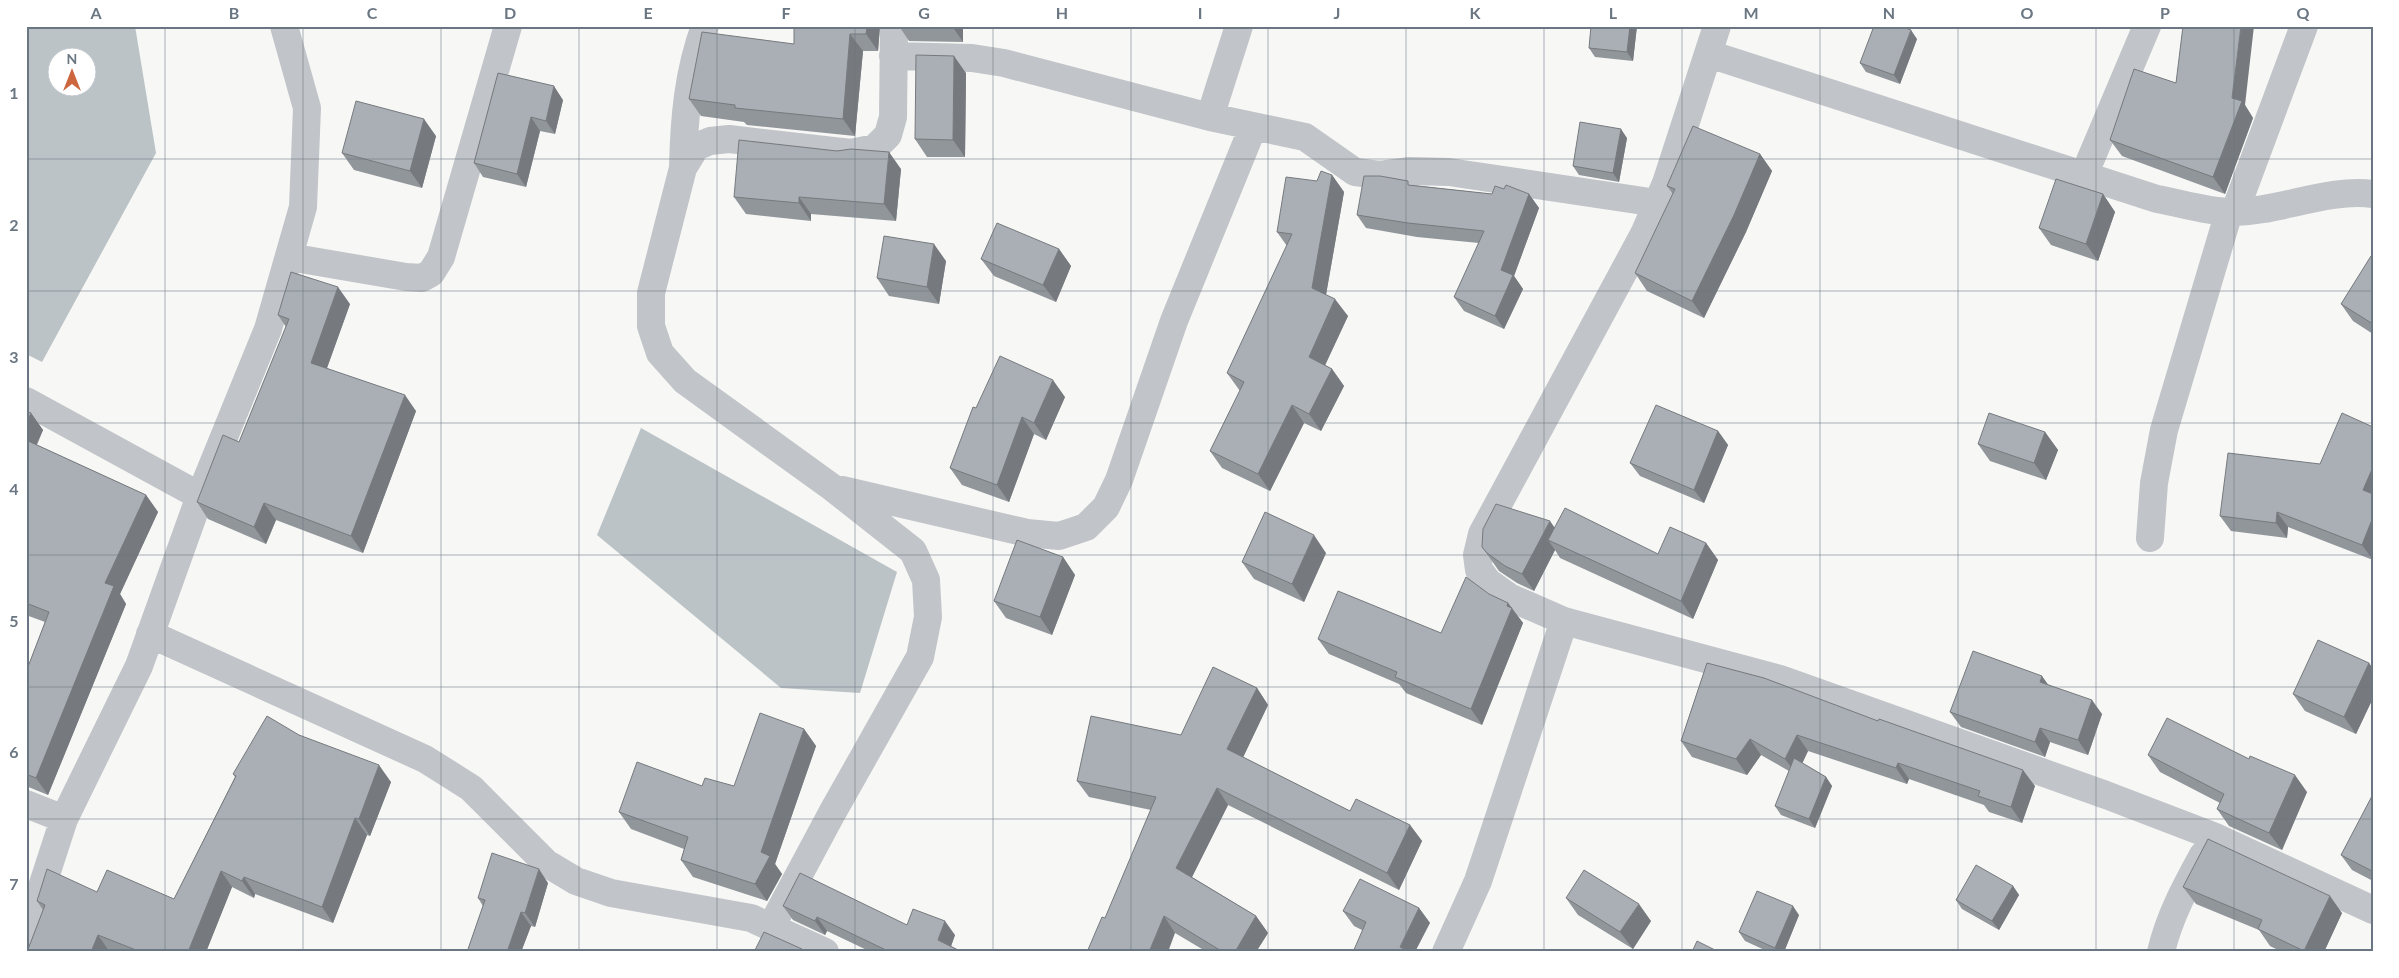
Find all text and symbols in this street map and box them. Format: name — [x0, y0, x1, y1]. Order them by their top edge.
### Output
text: A — [89, 3, 102, 22]
text: B — [229, 3, 239, 22]
text: C — [367, 3, 378, 22]
text: D — [504, 3, 516, 22]
text: E — [643, 3, 653, 22]
text: F — [781, 3, 791, 22]
text: G — [918, 3, 930, 22]
text: H — [1056, 3, 1068, 22]
text: I — [1198, 3, 1202, 22]
text: J — [1334, 3, 1340, 22]
text: K — [1470, 3, 1482, 22]
text: L — [1609, 3, 1618, 22]
text: M — [1743, 3, 1759, 22]
text: N — [1883, 3, 1895, 22]
text: O — [2021, 3, 2034, 22]
text: P — [2160, 3, 2170, 22]
text: Q — [2297, 3, 2310, 22]
north arrow — [48, 48, 98, 98]
text: N — [67, 50, 77, 67]
text: 1 — [9, 83, 19, 102]
text: 2 — [9, 215, 19, 234]
text: 3 — [9, 347, 19, 366]
text: 4 — [9, 479, 19, 498]
text: 5 — [9, 611, 19, 630]
text: 6 — [9, 742, 19, 761]
text: 7 — [9, 874, 19, 893]

